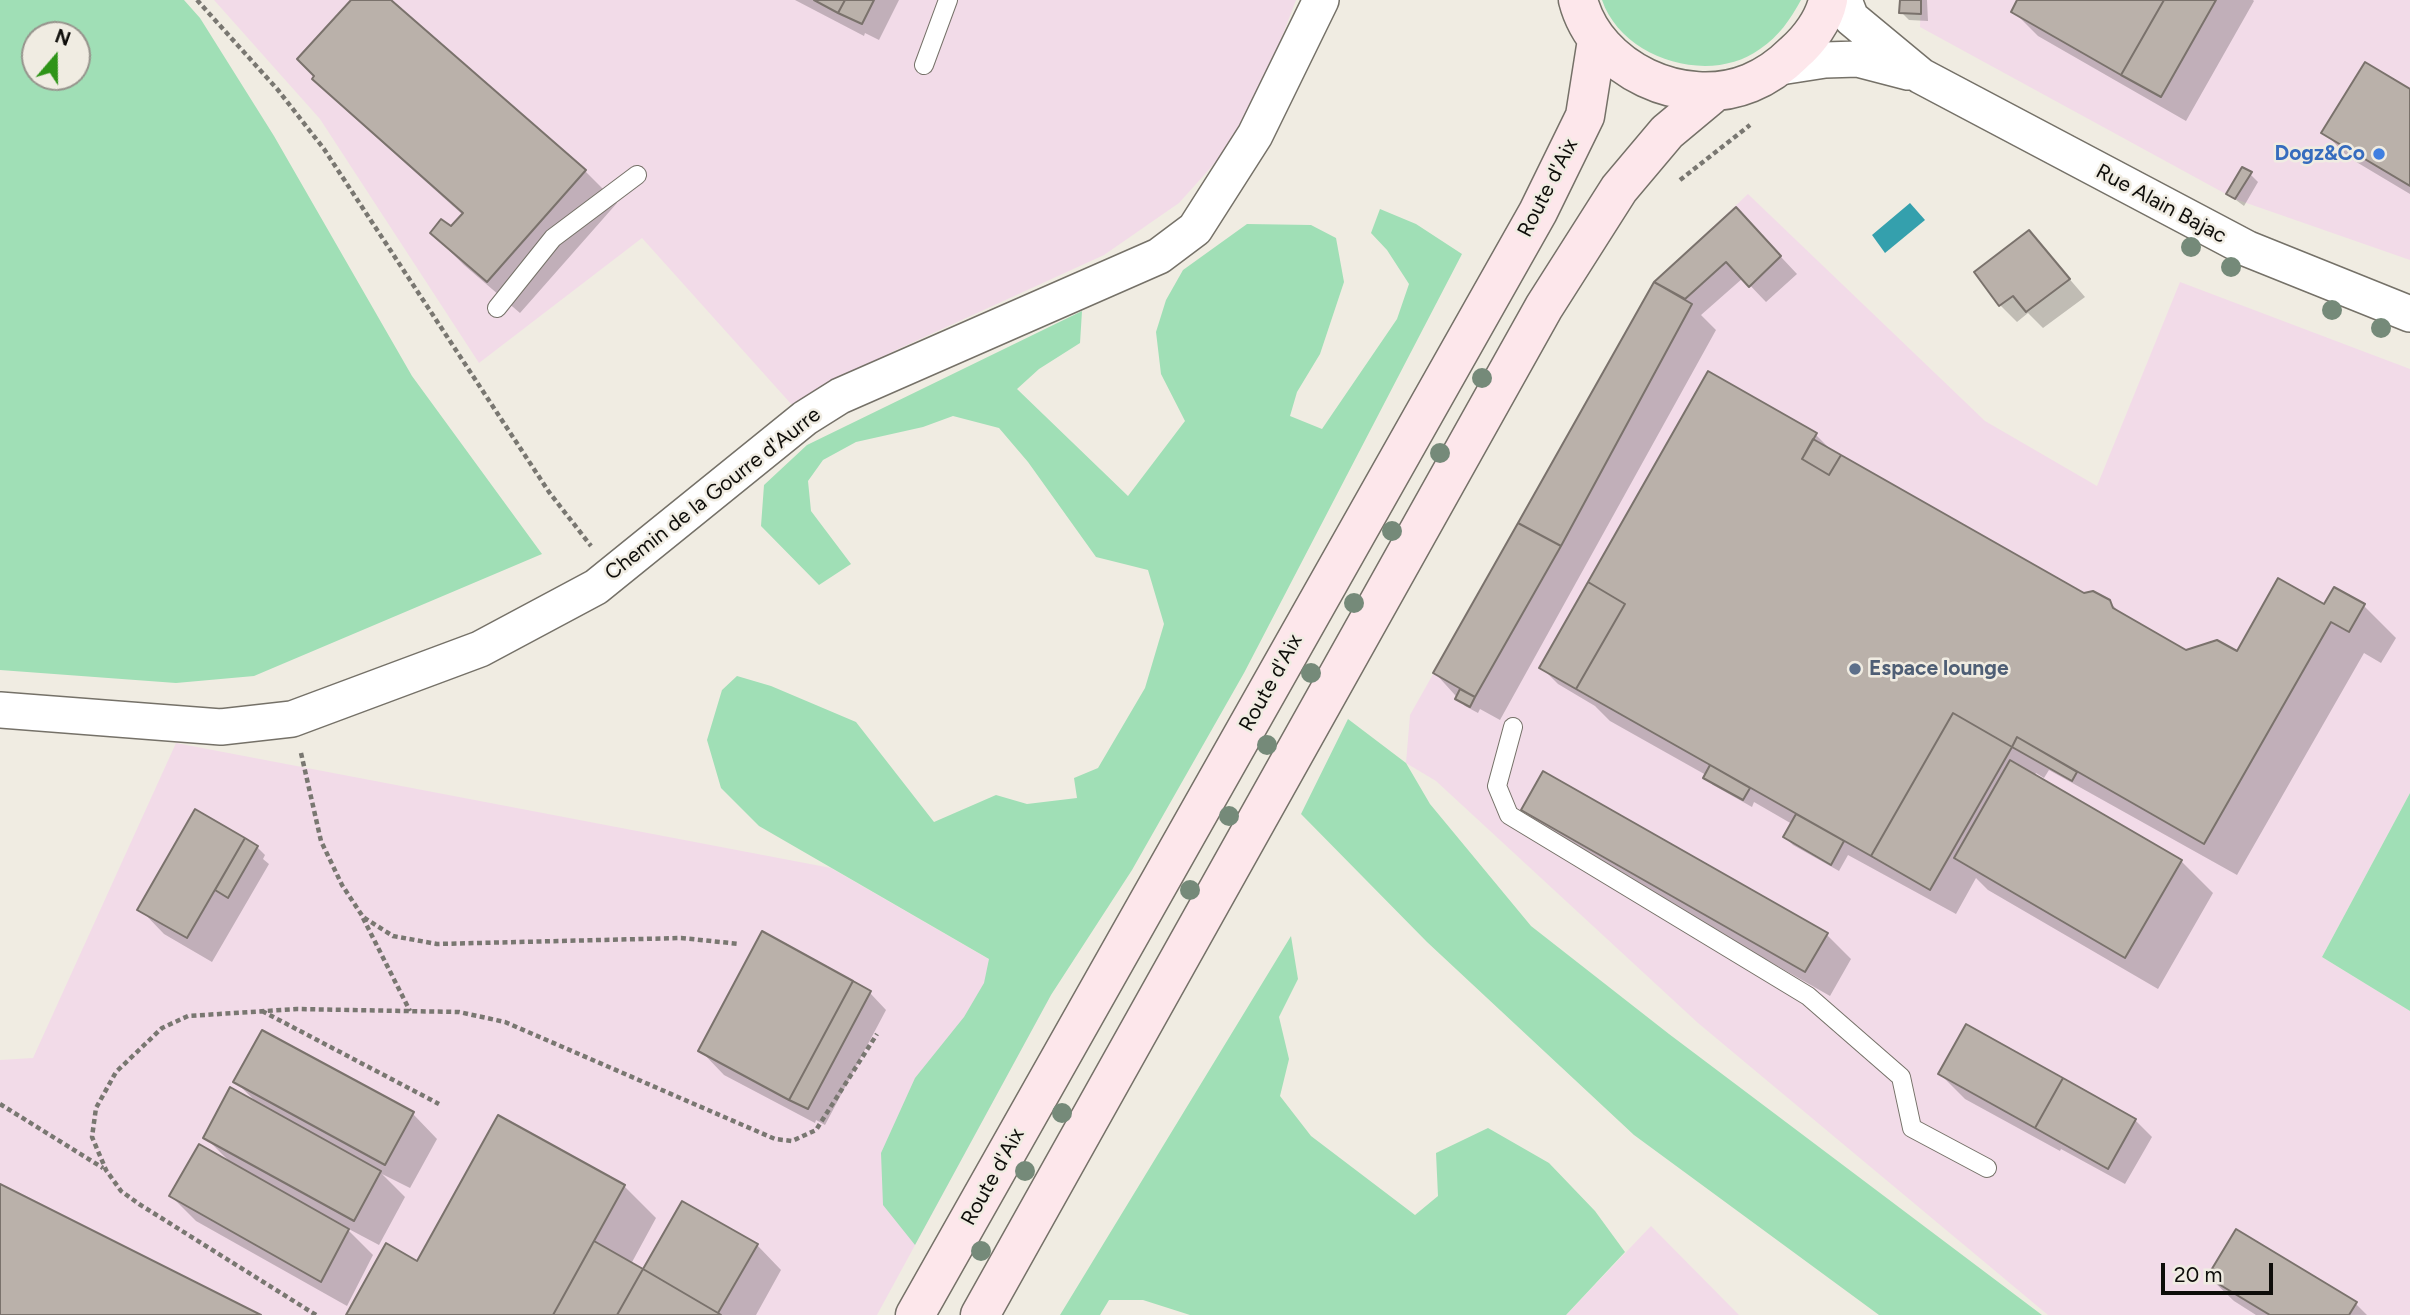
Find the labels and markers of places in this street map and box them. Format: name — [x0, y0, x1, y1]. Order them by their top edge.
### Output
place label: Dogz&Co — [2274, 141, 2365, 167]
marker: Dogz&Co — [2371, 146, 2387, 162]
place label: Espace lounge — [1869, 656, 2009, 682]
marker: Espace lounge — [1847, 661, 1863, 677]

